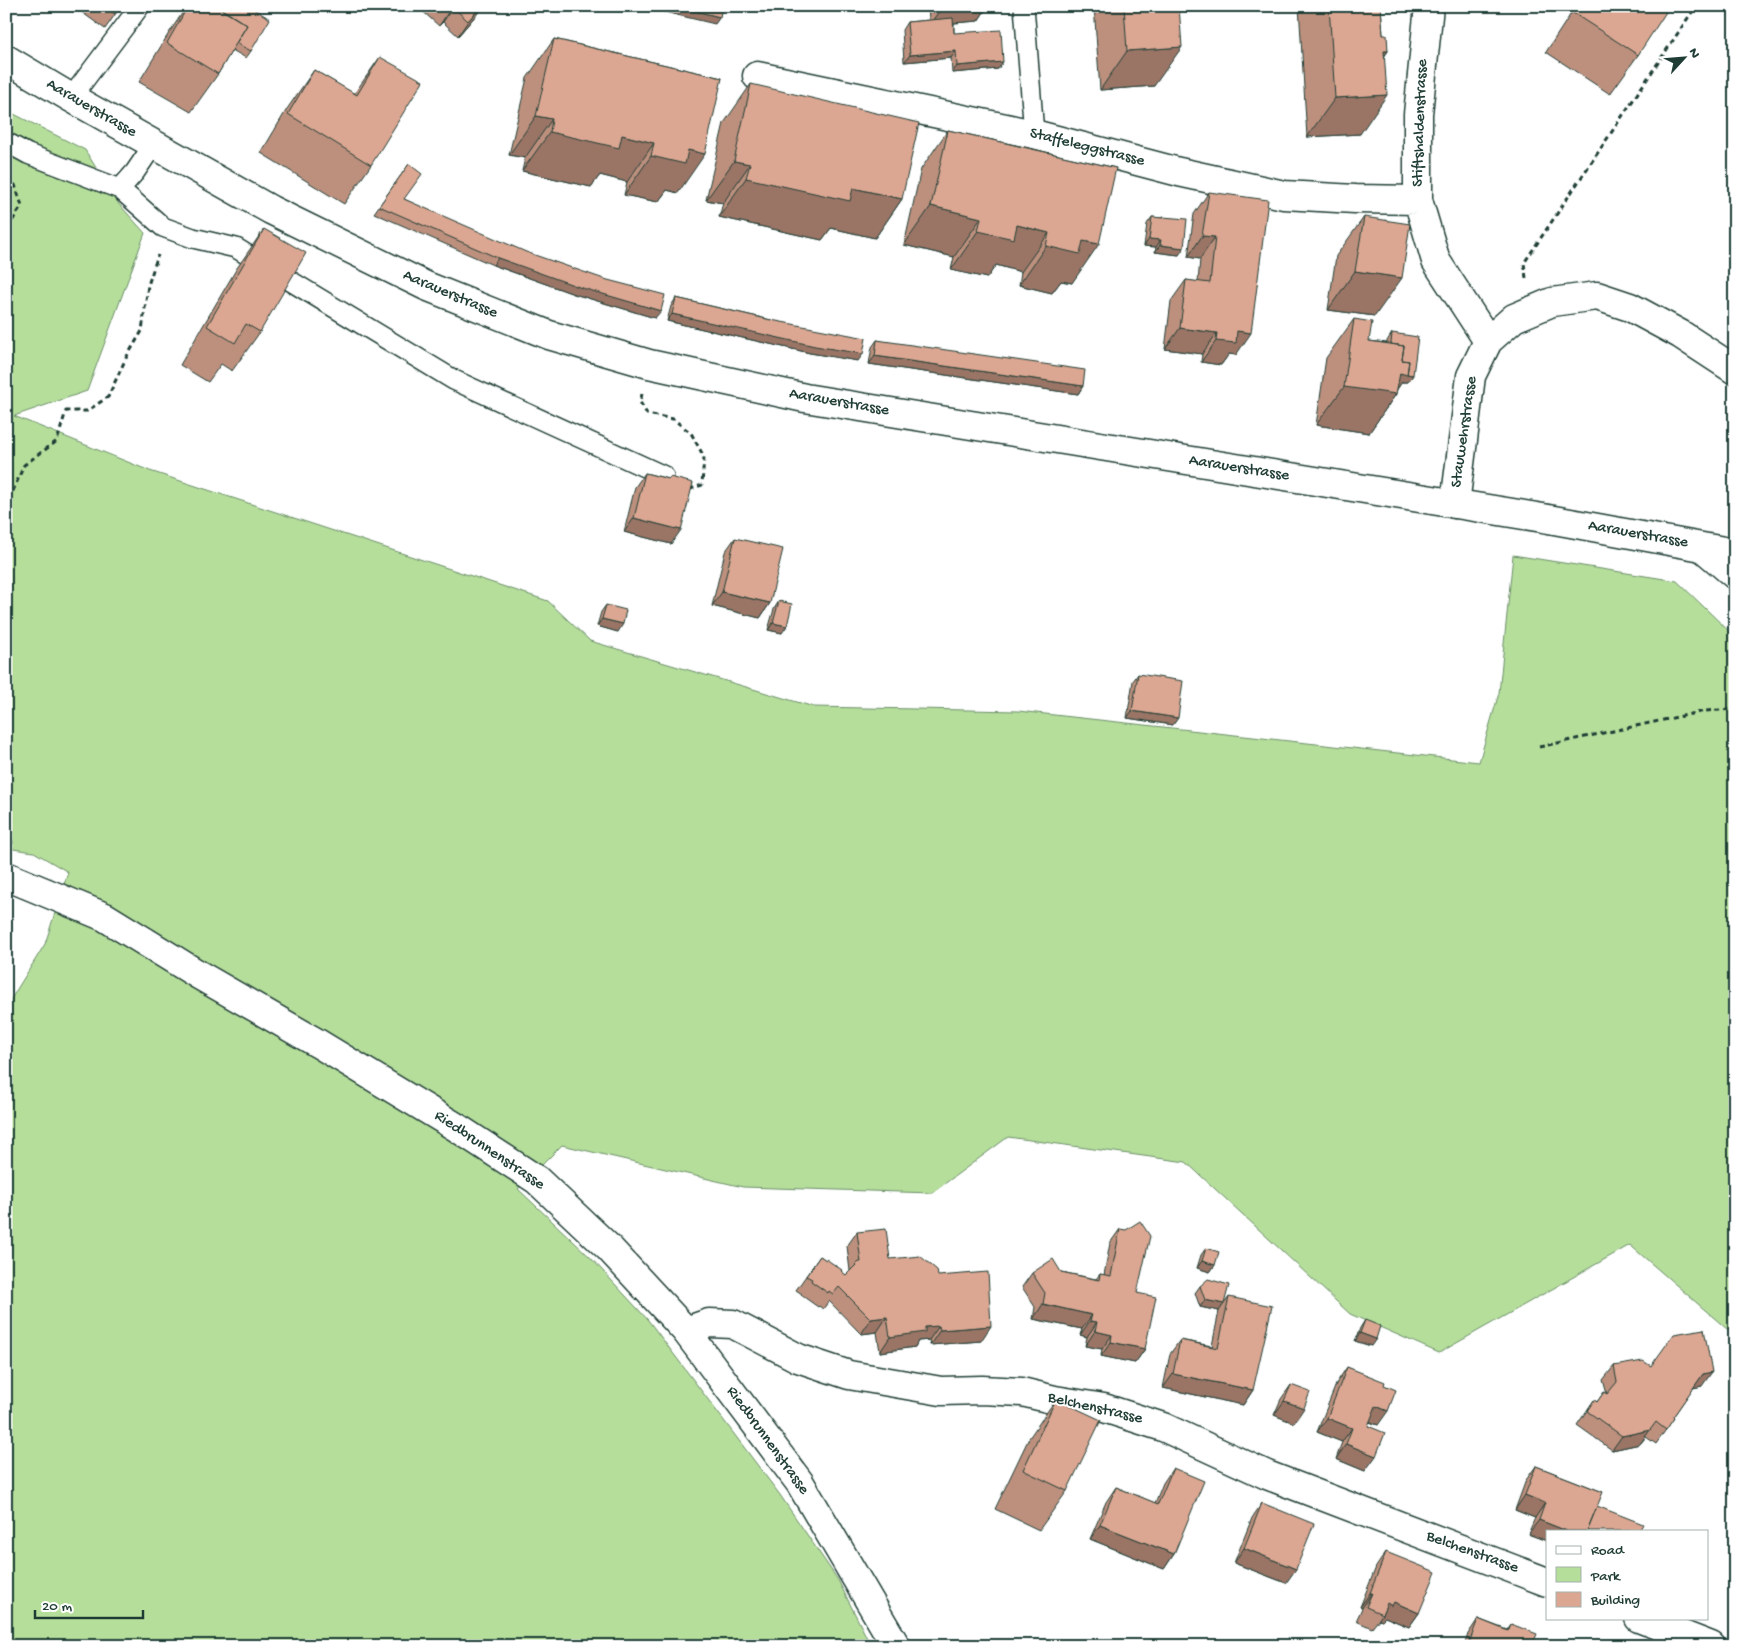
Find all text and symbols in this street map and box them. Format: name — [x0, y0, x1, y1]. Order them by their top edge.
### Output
north arrow — [1658, 32, 1708, 82]
text: N — [1684, 46, 1703, 61]
street label: Stiftshaldenstrasse — [1409, 58, 1433, 187]
street label: Aarauerstrasse — [42, 75, 140, 143]
street label: Staffeleggstrasse — [1028, 125, 1147, 172]
street label: Aarauerstrasse — [400, 266, 501, 324]
street label: Stauwehrstrasse — [1448, 374, 1482, 489]
street label: Aarauerstrasse — [787, 385, 891, 421]
street label: Aarauerstrasse — [1187, 452, 1291, 486]
street label: Aarauerstrasse — [1586, 517, 1690, 553]
street label: Riedbrunnenstrasse — [430, 1107, 548, 1195]
street label: Riedbrunnenstrasse — [721, 1383, 813, 1499]
street label: Belchenstrasse — [1045, 1389, 1145, 1429]
street label: Belchenstrasse — [1422, 1527, 1521, 1579]
legend — [1546, 1530, 1708, 1620]
text: Road — [1591, 1542, 1625, 1560]
text: Park — [1590, 1568, 1621, 1586]
scale bar — [35, 1587, 142, 1619]
text: Building — [1590, 1592, 1640, 1610]
text: 20 m — [42, 1598, 72, 1616]

